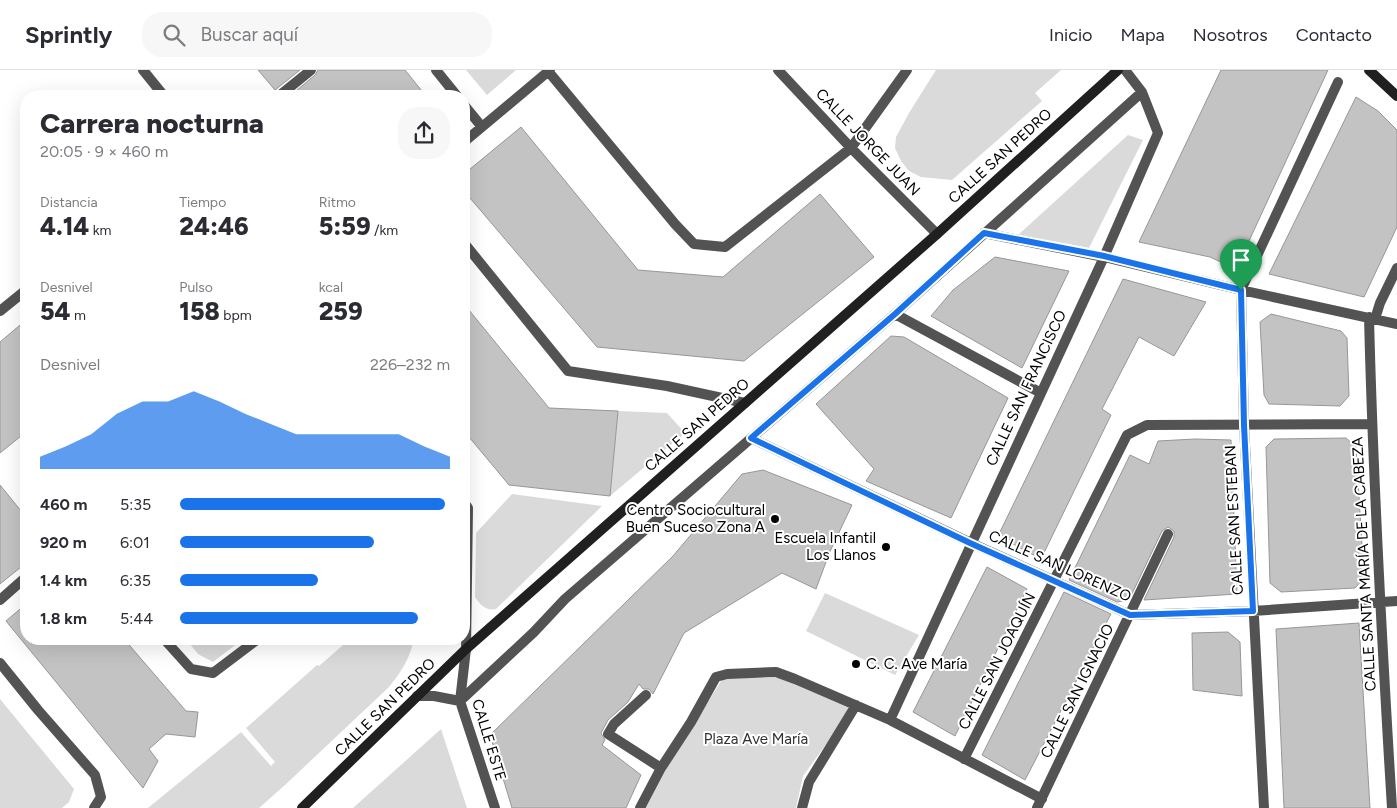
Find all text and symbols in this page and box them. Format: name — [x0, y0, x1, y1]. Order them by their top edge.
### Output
search box — [142, 12, 492, 57]
text: Sprintly — [25, 20, 112, 49]
icon: search — [160, 21, 188, 49]
text: Buscar aquí — [200, 23, 298, 46]
text: Inicio — [1049, 24, 1093, 46]
text: Mapa — [1121, 24, 1165, 46]
text: Nosotros — [1193, 24, 1268, 46]
text: Contacto — [1296, 24, 1372, 46]
street label: CALLE JORGE JUAN — [812, 85, 924, 199]
street label: CALLE SAN PEDRO — [945, 105, 1055, 207]
text: Carrera nocturna — [40, 106, 264, 140]
button: share — [398, 107, 450, 159]
text: 20:05 · 9 × 460 m — [40, 142, 168, 161]
text: Distancia — [40, 194, 98, 211]
text: Tiempo — [179, 194, 226, 211]
text: Ritmo — [319, 194, 356, 211]
text: 4.14 — [40, 211, 89, 241]
text: 24:46 — [179, 211, 249, 241]
text: 5:59 — [319, 211, 371, 241]
text: km — [89, 222, 111, 239]
text: /km — [371, 222, 398, 239]
pin — [1220, 239, 1262, 290]
icon: arrive — [1227, 246, 1255, 274]
text: Desnivel — [40, 279, 93, 296]
text: Pulso — [179, 279, 213, 296]
text: kcal — [319, 279, 343, 296]
text: 54 — [40, 296, 71, 326]
text: 158 — [179, 296, 220, 326]
text: 259 — [319, 296, 363, 326]
text: m — [71, 307, 86, 324]
text: bpm — [220, 307, 252, 324]
street label: CALLE SAN FRANCISCO — [982, 307, 1070, 469]
text: Desnivel — [40, 355, 100, 374]
text: 226–232 m — [370, 355, 450, 374]
street label: CALLE SAN PEDRO — [641, 375, 753, 475]
street label: CALLE SANTA MARÍA DE LA CABEZA — [1348, 436, 1380, 692]
street label: CALLE SAN ESTEBAN — [1221, 445, 1247, 595]
text: 460 m — [40, 495, 88, 514]
text: 5:35 — [120, 495, 151, 514]
place label: Centro Sociocultural Buen Suceso Zona A — [626, 501, 765, 536]
marker: Centro Sociocultural Buen Suceso Zona A — [769, 513, 781, 525]
street label: CALLE SAN LORENZO — [986, 526, 1134, 606]
place label: Escuela Infantil Los Llanos — [774, 529, 876, 564]
text: 920 m — [40, 533, 87, 552]
text: 6:01 — [120, 533, 150, 552]
marker: Escuela Infantil Los Llanos — [880, 541, 892, 553]
text: 1.4 km — [40, 571, 87, 590]
text: 6:35 — [120, 571, 151, 590]
street label: CALLE SAN JOAQUÍN — [955, 589, 1039, 733]
text: 1.8 km — [40, 609, 87, 628]
text: 5:44 — [120, 609, 153, 628]
street label: CALLE SAN IGNACIO — [1037, 621, 1117, 761]
street label: CALLE SAN PEDRO — [331, 654, 439, 760]
place label: C. C. Ave María — [866, 655, 967, 673]
marker: C. C. Ave María — [850, 658, 862, 670]
street label: CALLE ESTE — [468, 697, 510, 783]
park label: Plaza Ave María — [704, 730, 808, 748]

